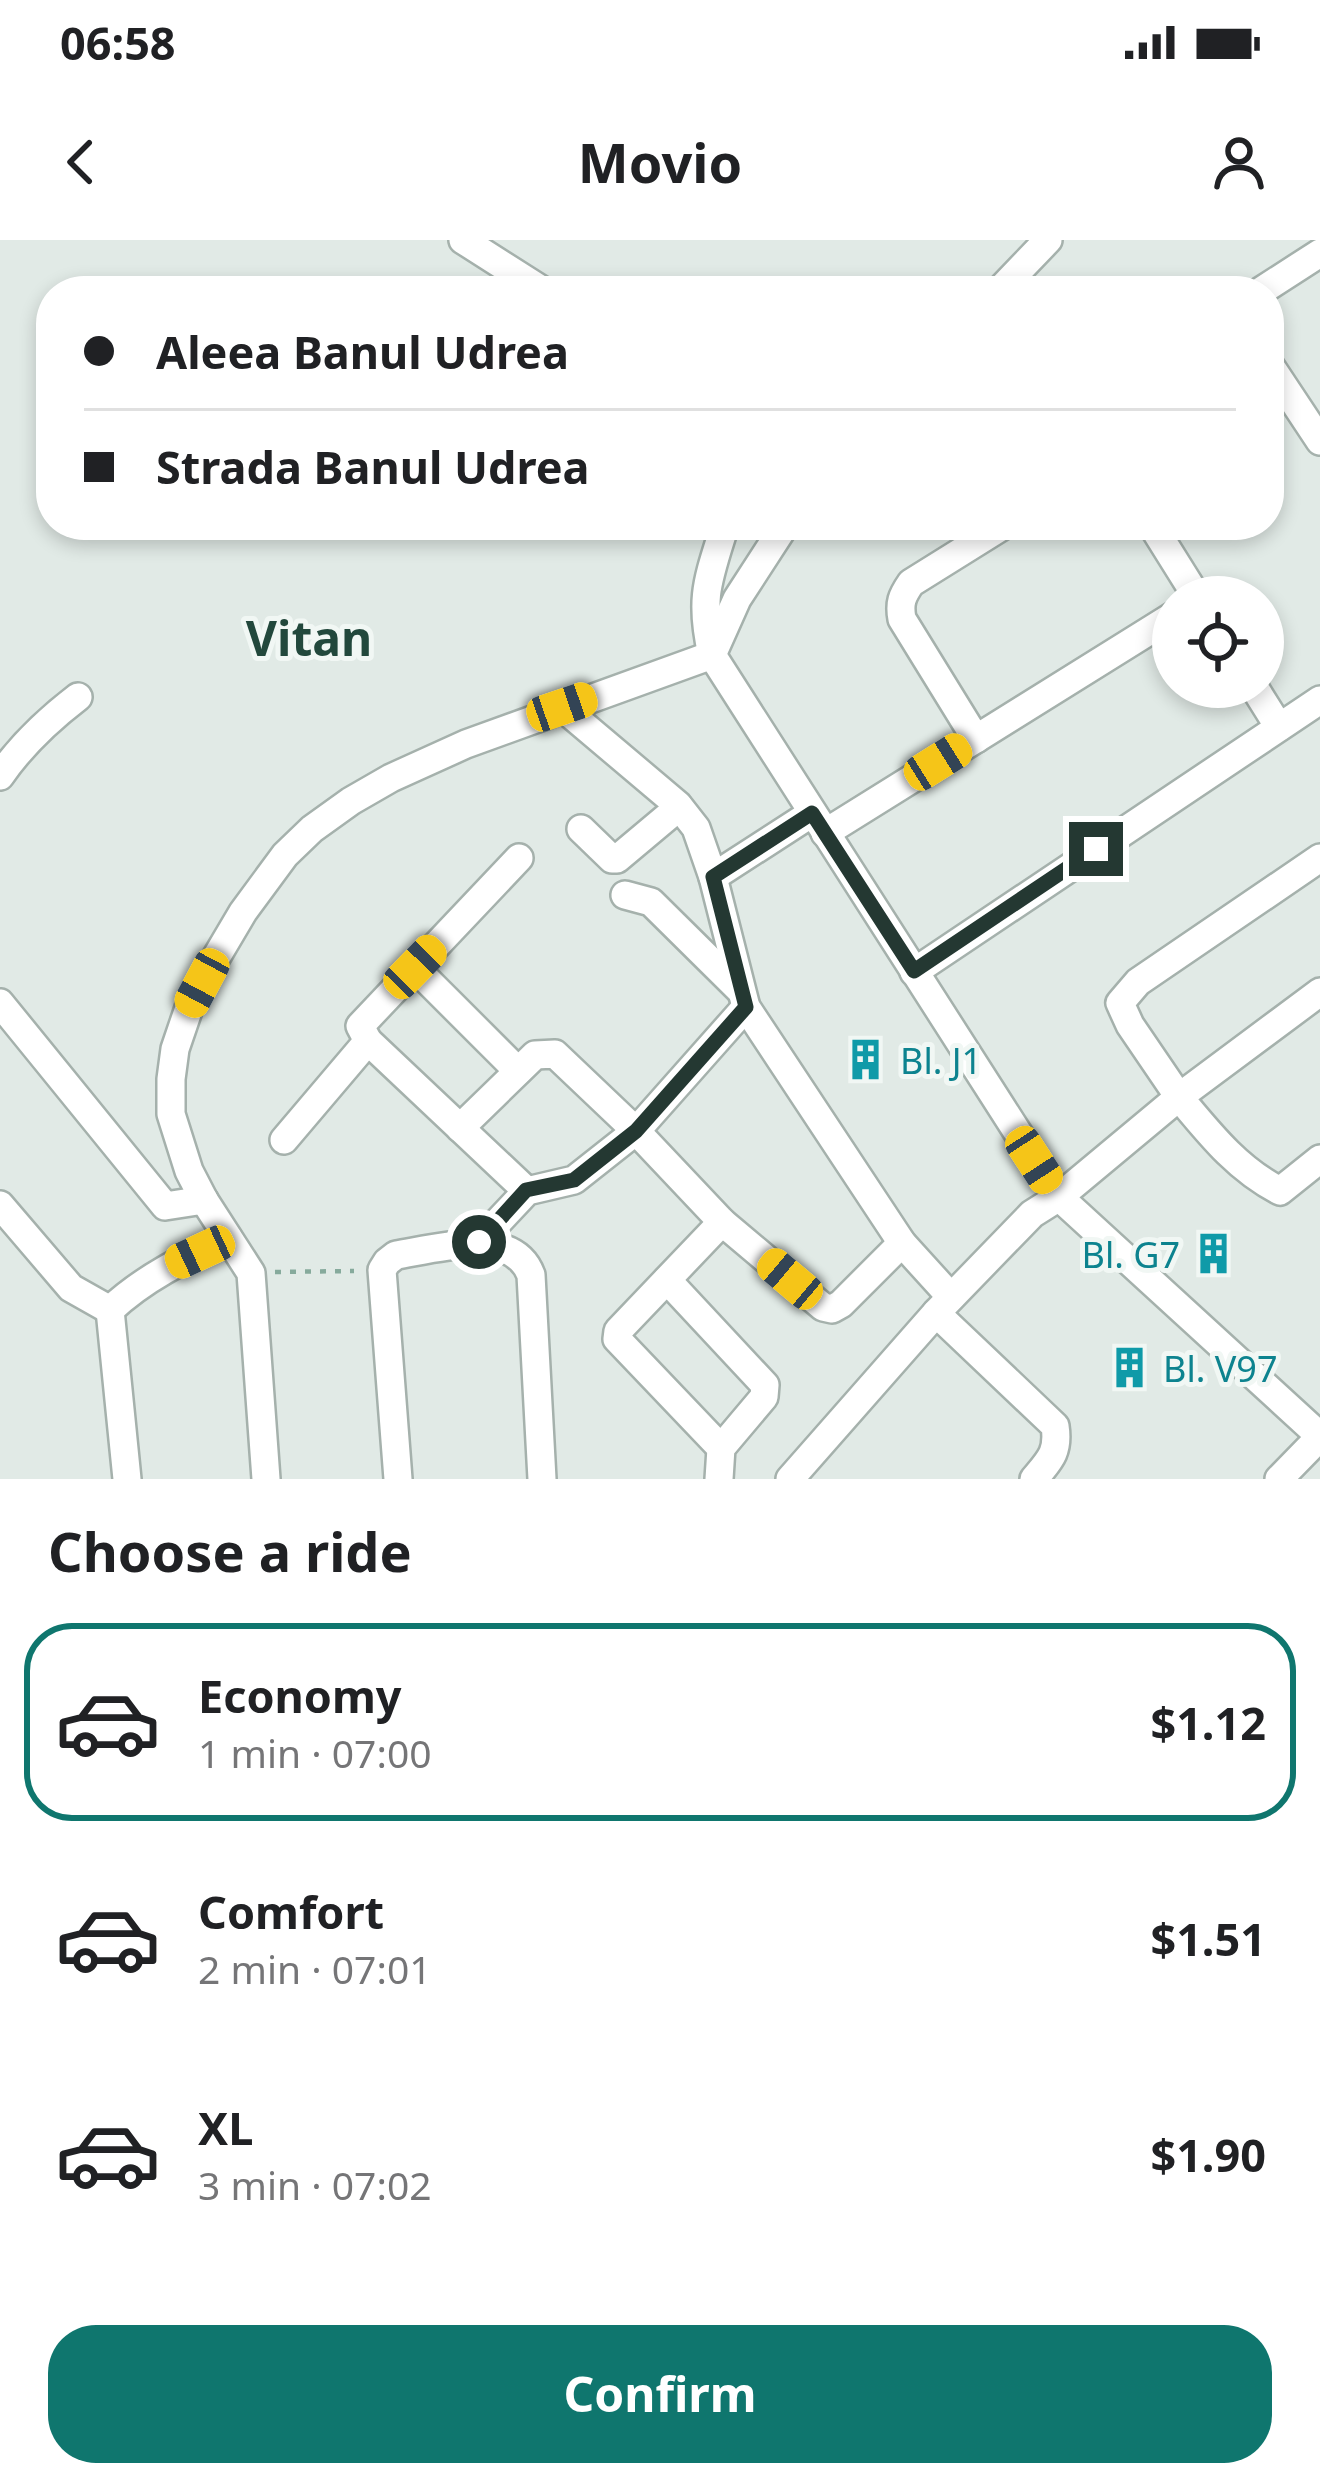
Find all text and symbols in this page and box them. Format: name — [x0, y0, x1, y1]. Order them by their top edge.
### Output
text: 06:58 — [60, 12, 176, 73]
text: Movio — [578, 125, 742, 199]
icon: back — [48, 129, 114, 195]
icon: person — [1206, 129, 1272, 195]
text: Aleea Banul Udrea — [156, 321, 569, 382]
text: Strada Banul Udrea — [156, 436, 590, 497]
map controls — [1152, 576, 1284, 708]
button: locate — [1152, 576, 1284, 708]
district label: Vitan — [246, 605, 372, 670]
car — [522, 678, 602, 736]
car — [898, 728, 978, 796]
route end — [1069, 822, 1123, 876]
car — [377, 929, 453, 1005]
car — [169, 943, 235, 1023]
place label: Bl. J1 — [900, 1036, 982, 1085]
building icon: Bl. J1 — [843, 1037, 889, 1083]
car — [999, 1120, 1069, 1200]
route start — [452, 1215, 506, 1269]
car — [160, 1220, 240, 1284]
place label: Bl. G7 — [1082, 1230, 1180, 1279]
building icon: Bl. G7 — [1191, 1231, 1237, 1277]
car — [751, 1242, 829, 1316]
place label: Bl. V97 — [1163, 1344, 1277, 1393]
building icon: Bl. V97 — [1106, 1345, 1152, 1391]
text: Choose a ride — [48, 1514, 412, 1588]
text: Economy — [198, 1665, 402, 1726]
icon: car — [54, 1668, 162, 1776]
text: $1.12 — [1150, 1692, 1266, 1753]
text: 1 min · 07:00 — [198, 1726, 432, 1779]
text: Comfort — [198, 1881, 384, 1942]
icon: car — [54, 1884, 162, 1992]
text: $1.51 — [1150, 1908, 1266, 1969]
text: 2 min · 07:01 — [198, 1942, 432, 1995]
text: XL — [198, 2097, 253, 2158]
icon: car — [54, 2100, 162, 2208]
text: $1.90 — [1150, 2124, 1266, 2185]
text: 3 min · 07:02 — [198, 2158, 432, 2211]
button: Confirm — [48, 2325, 1272, 2463]

